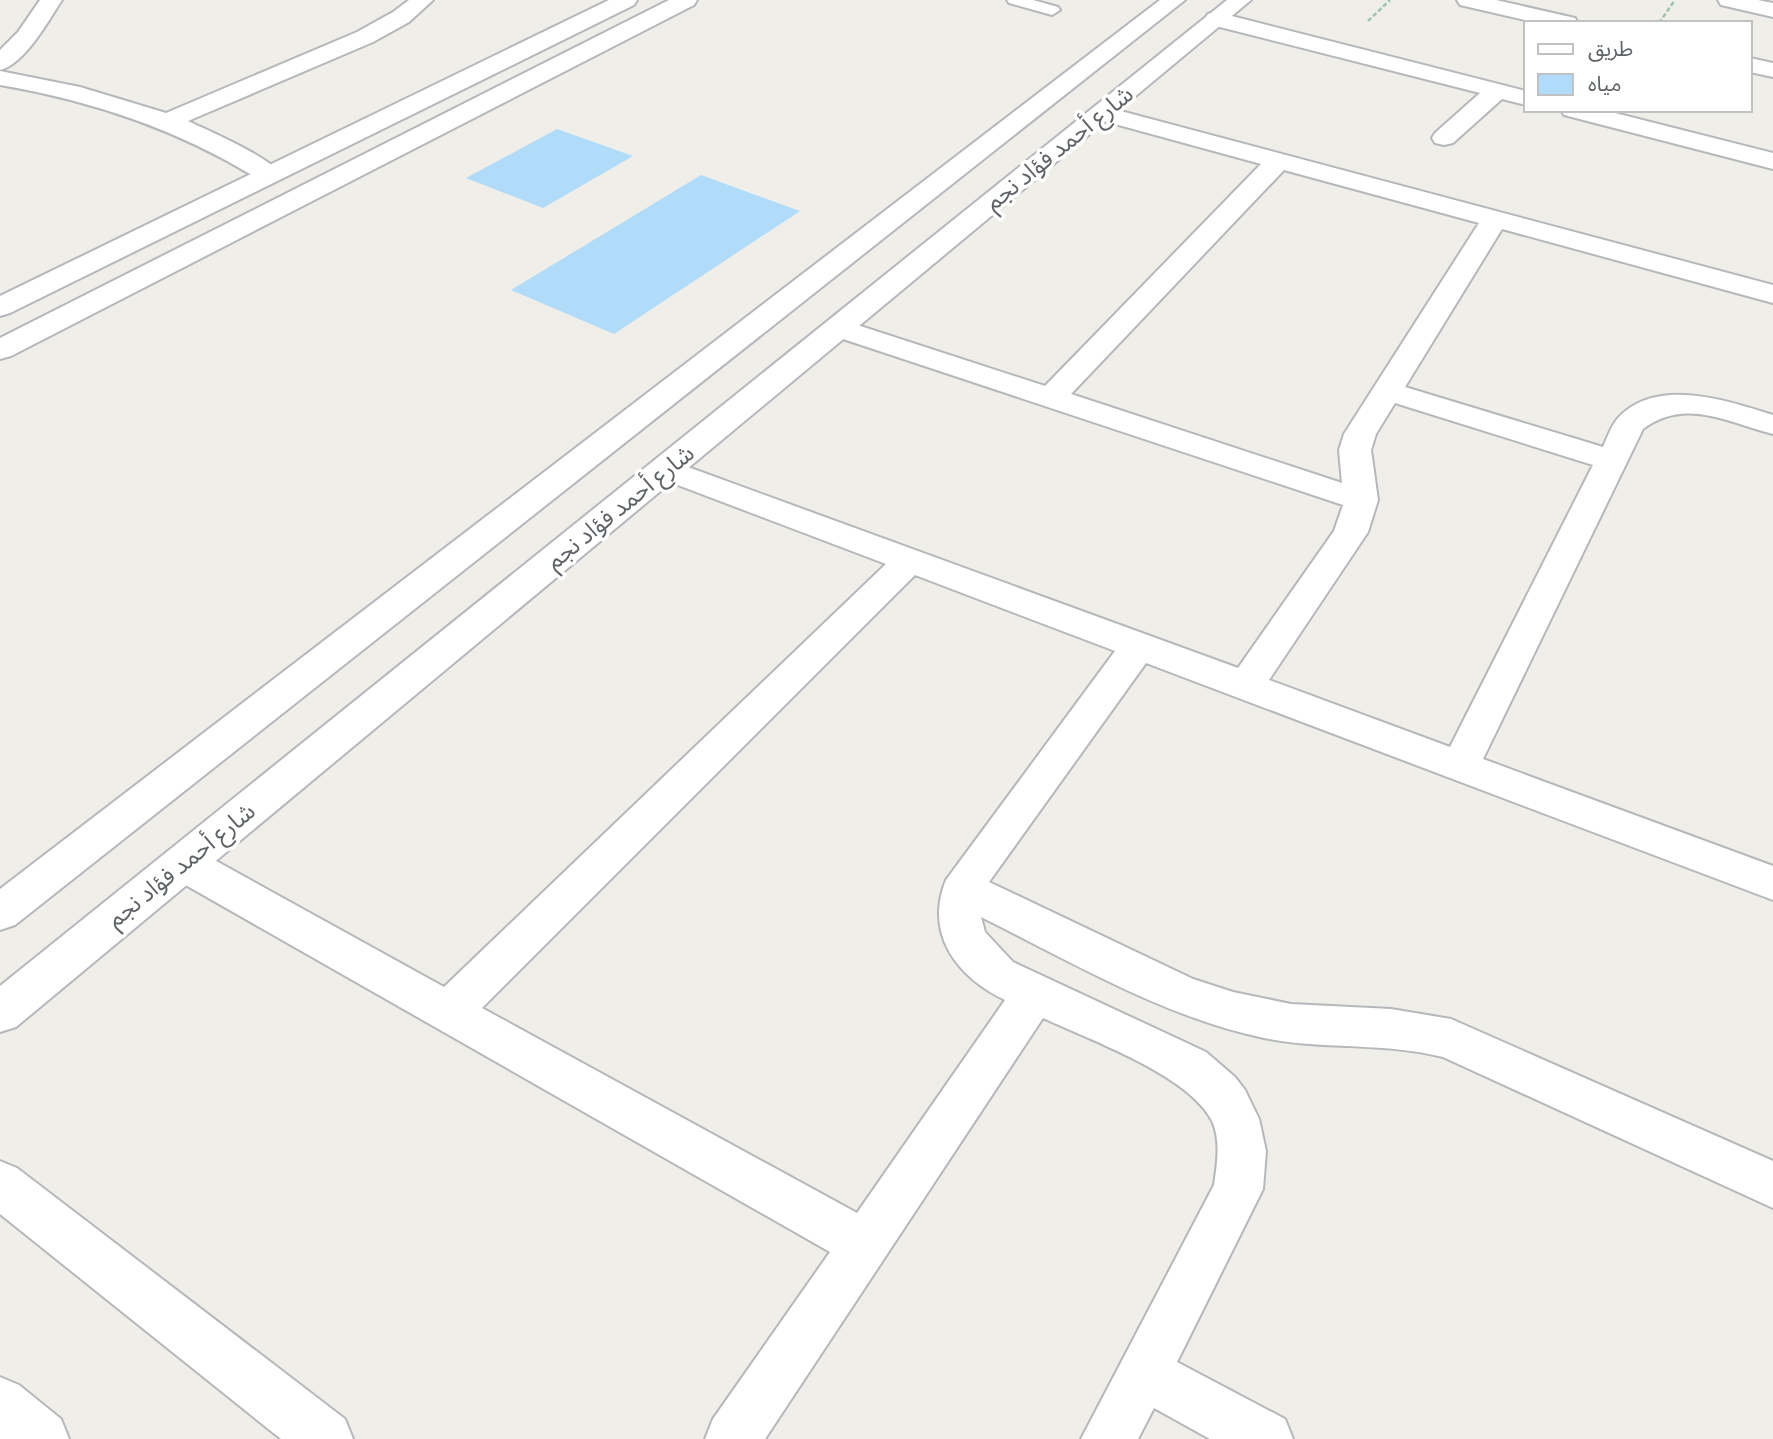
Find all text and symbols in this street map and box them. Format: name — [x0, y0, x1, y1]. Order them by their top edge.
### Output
legend — [1524, 21, 1752, 112]
text: طريق — [1588, 35, 1633, 62]
text: مياه — [1588, 70, 1621, 95]
street label: شارع أحمد فؤاد نجم — [978, 78, 1140, 218]
street label: شارع أحمد فؤاد نجم — [539, 437, 701, 577]
street label: شارع أحمد فؤاد نجم — [100, 795, 262, 935]

